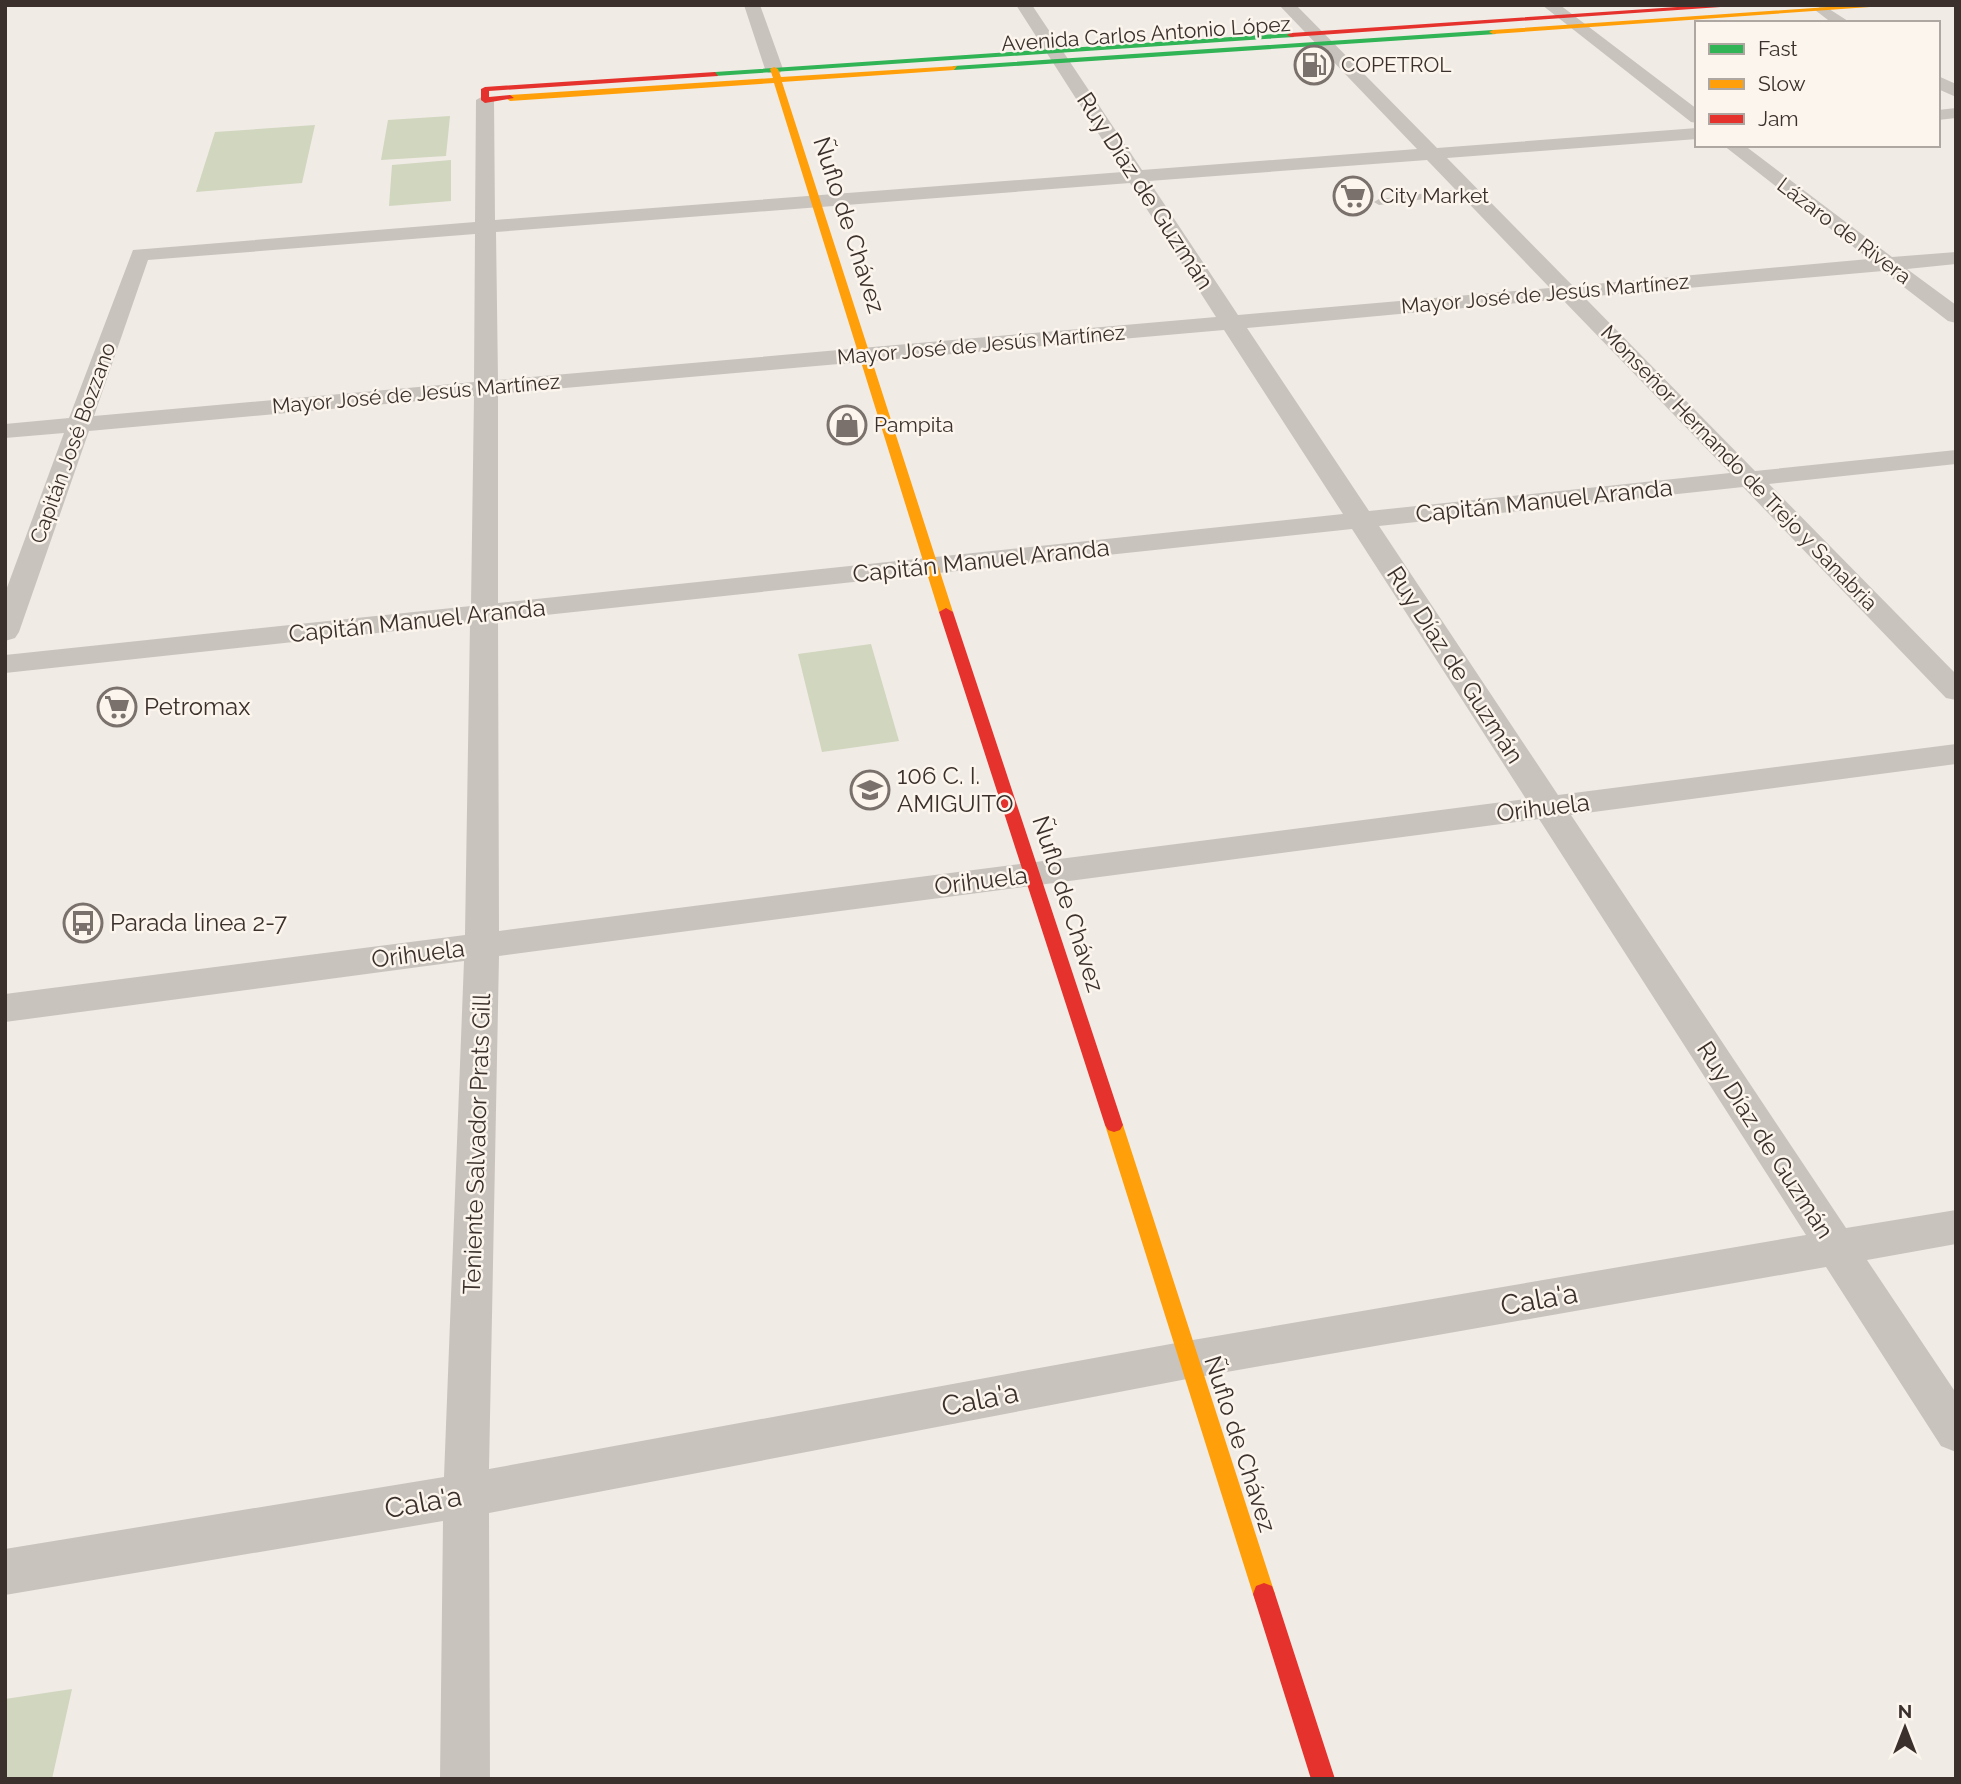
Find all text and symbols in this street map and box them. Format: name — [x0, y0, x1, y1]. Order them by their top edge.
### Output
street label: Avenida Carlos Antonio López — [1000, 11, 1291, 56]
legend — [1695, 21, 1940, 147]
text: Fast — [1758, 36, 1798, 61]
fuel station icon: COPETROL — [1293, 44, 1335, 86]
place label: COPETROL — [1341, 52, 1451, 77]
text: Slow — [1758, 71, 1806, 96]
street label: Ruy Díaz de Guzmán — [1071, 87, 1220, 295]
text: Jam — [1758, 106, 1799, 131]
street label: Ñuflo de Chávez — [807, 133, 892, 317]
street label: Lázaro de Rivera — [1772, 172, 1916, 289]
supermarket icon: City Market — [1332, 175, 1374, 217]
place label: City Market — [1380, 183, 1489, 208]
street label: Mayor José de Jesús Martínez — [1400, 268, 1690, 319]
street label: Mayor José de Jesús Martínez — [836, 319, 1126, 370]
street label: Monseñor Hernando de Trejo y Sanabria — [1596, 320, 1883, 616]
street label: Capitán José Bozzano — [24, 339, 121, 547]
street label: Mayor José de Jesús Martínez — [271, 368, 561, 419]
shop icon: Pampita — [826, 404, 868, 446]
place label: Pampita — [874, 412, 954, 437]
street label: Capitán Manuel Aranda — [1414, 473, 1674, 528]
street label: Capitán Manuel Aranda — [851, 533, 1111, 588]
street label: Ruy Díaz de Guzmán — [1381, 561, 1530, 769]
street label: Capitán Manuel Aranda — [287, 593, 547, 648]
supermarket icon: Petromax — [96, 686, 138, 728]
place label: Petromax — [144, 692, 250, 721]
place label: 106 C. I. AMIGUITO — [897, 761, 1014, 818]
school or university icon: 106 C. I. AMIGUITO — [849, 769, 891, 811]
street label: Orihuela — [1495, 787, 1591, 828]
street label: Ñuflo de Chávez — [1026, 812, 1111, 996]
street label: Orihuela — [933, 860, 1029, 901]
bus stop icon: Parada linea 2-7 — [62, 902, 104, 944]
place label: Parada linea 2-7 — [110, 908, 287, 937]
street label: Orihuela — [370, 933, 466, 974]
street label: Teniente Salvador Prats Gill — [457, 992, 496, 1295]
street label: Ruy Díaz de Guzmán — [1691, 1036, 1840, 1244]
street label: Cala'a — [1498, 1277, 1580, 1322]
street label: Ñuflo de Chávez — [1198, 1352, 1283, 1536]
street label: Cala'a — [939, 1376, 1021, 1423]
street label: Cala'a — [382, 1480, 464, 1525]
north arrow — [1870, 1693, 1940, 1763]
text: N — [1898, 1700, 1912, 1722]

